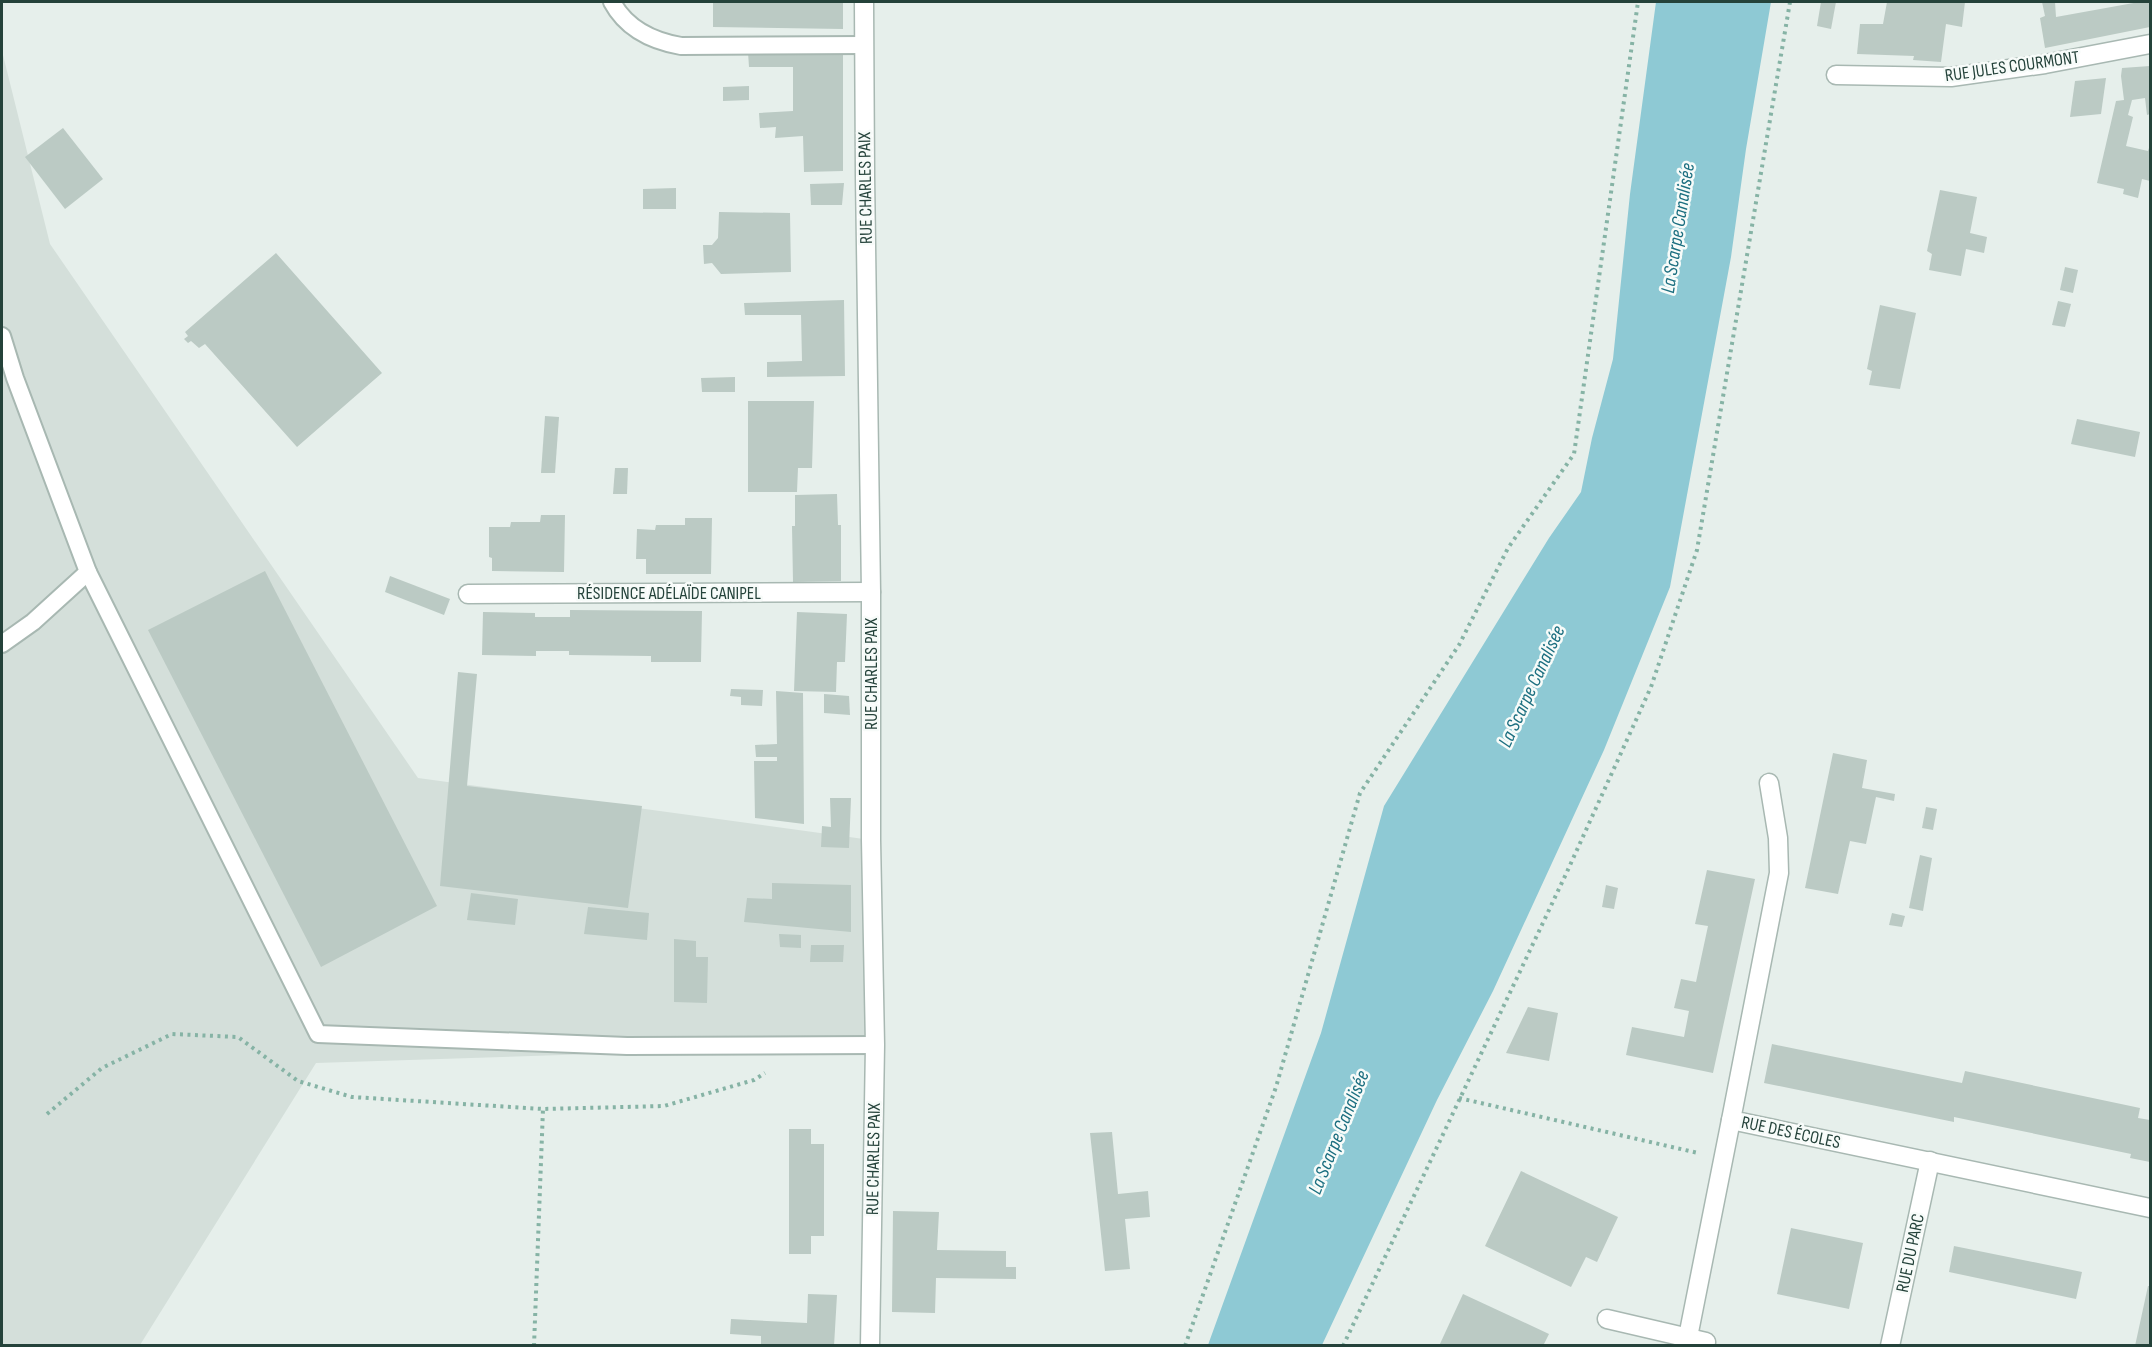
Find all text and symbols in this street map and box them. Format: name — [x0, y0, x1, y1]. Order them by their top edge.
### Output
street label: RUE JULES COURMONT — [1944, 47, 2081, 86]
street label: RUE CHARLES PAIX — [854, 131, 877, 244]
water label: La Scarpe Canalisée — [1656, 161, 1700, 295]
street label: RÉSIDENCE ADÉLAÏDE CANIPEL — [577, 583, 761, 604]
street label: RUE CHARLES PAIX — [861, 618, 882, 730]
water label: La Scarpe Canalisée — [1493, 622, 1571, 751]
water label: La Scarpe Canalisée — [1303, 1067, 1375, 1198]
street label: RUE CHARLES PAIX — [862, 1102, 885, 1215]
street label: RUE DES ÉCOLES — [1739, 1112, 1843, 1153]
street label: RUE DU PARC — [1892, 1212, 1929, 1294]

